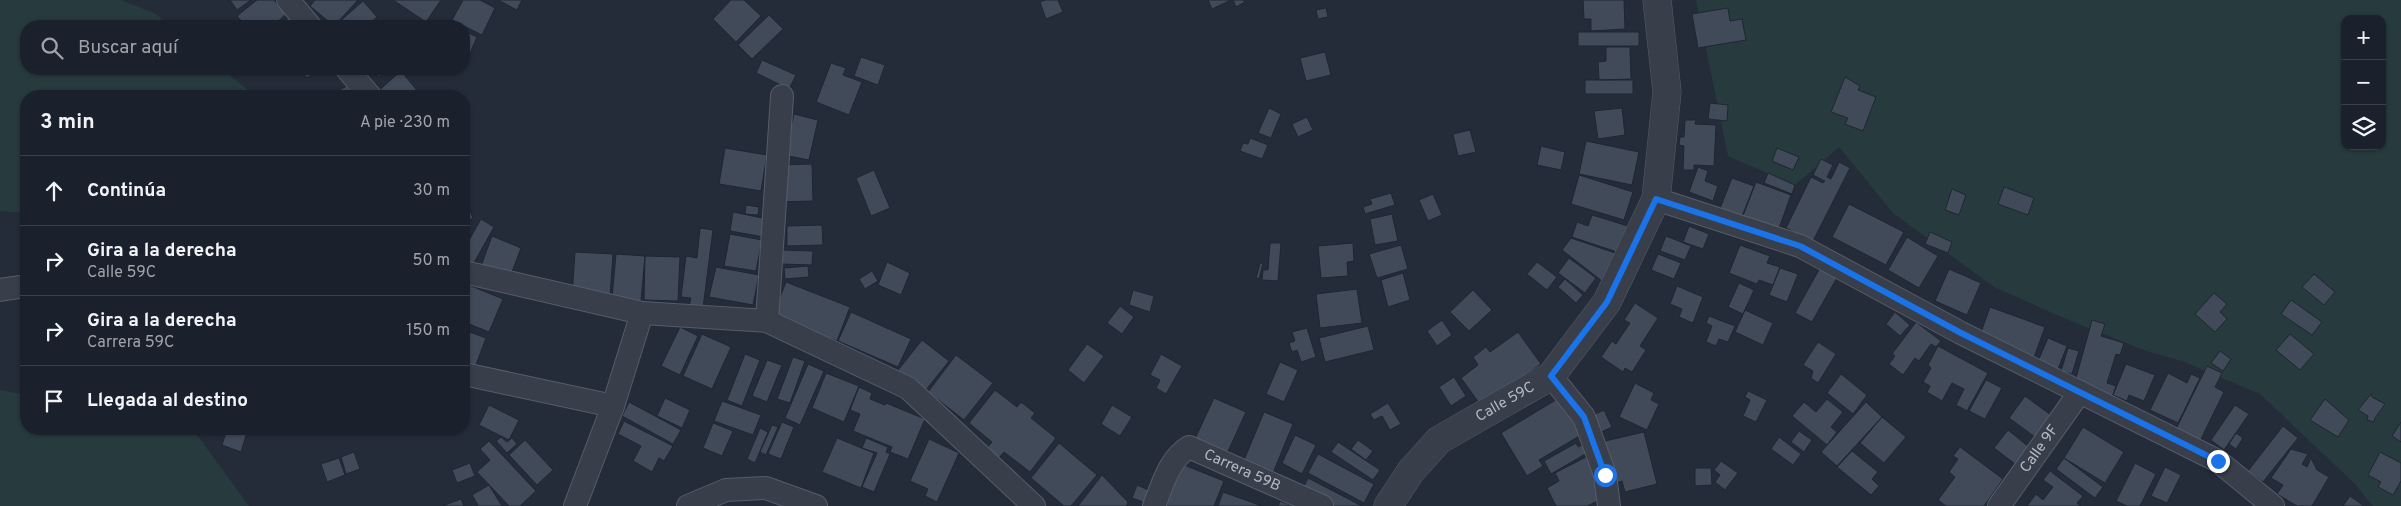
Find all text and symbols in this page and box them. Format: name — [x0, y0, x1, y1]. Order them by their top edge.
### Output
map controls — [2341, 15, 2386, 150]
button: + — [2341, 15, 2386, 60]
search box — [20, 20, 470, 75]
icon: search — [38, 34, 66, 62]
text: Buscar aquí — [78, 36, 178, 60]
button: − — [2341, 60, 2386, 105]
button: layers — [2341, 105, 2386, 150]
text: 3 min — [40, 109, 95, 136]
text: A pie · 230 m — [360, 113, 450, 133]
icon: ahead — [40, 177, 68, 205]
text: Continúa — [87, 179, 166, 203]
text: 30 m — [413, 181, 450, 201]
text: Gira a la derecha — [87, 239, 237, 263]
icon: right — [40, 247, 68, 275]
text: 50 m — [413, 251, 450, 271]
text: Calle 59C — [87, 263, 156, 283]
text: Gira a la derecha — [87, 309, 237, 333]
icon: right — [40, 317, 68, 345]
text: 150 m — [407, 321, 450, 341]
text: Carrera 59C — [87, 333, 174, 353]
street label: Calle 59C — [1472, 378, 1538, 426]
icon: arrive — [40, 387, 68, 415]
text: Llegada al destino — [87, 389, 248, 413]
street label: Calle 9F — [2016, 421, 2063, 477]
street label: Carrera 59B — [1201, 445, 1284, 496]
route end — [2207, 450, 2230, 473]
route start — [1594, 464, 1617, 487]

